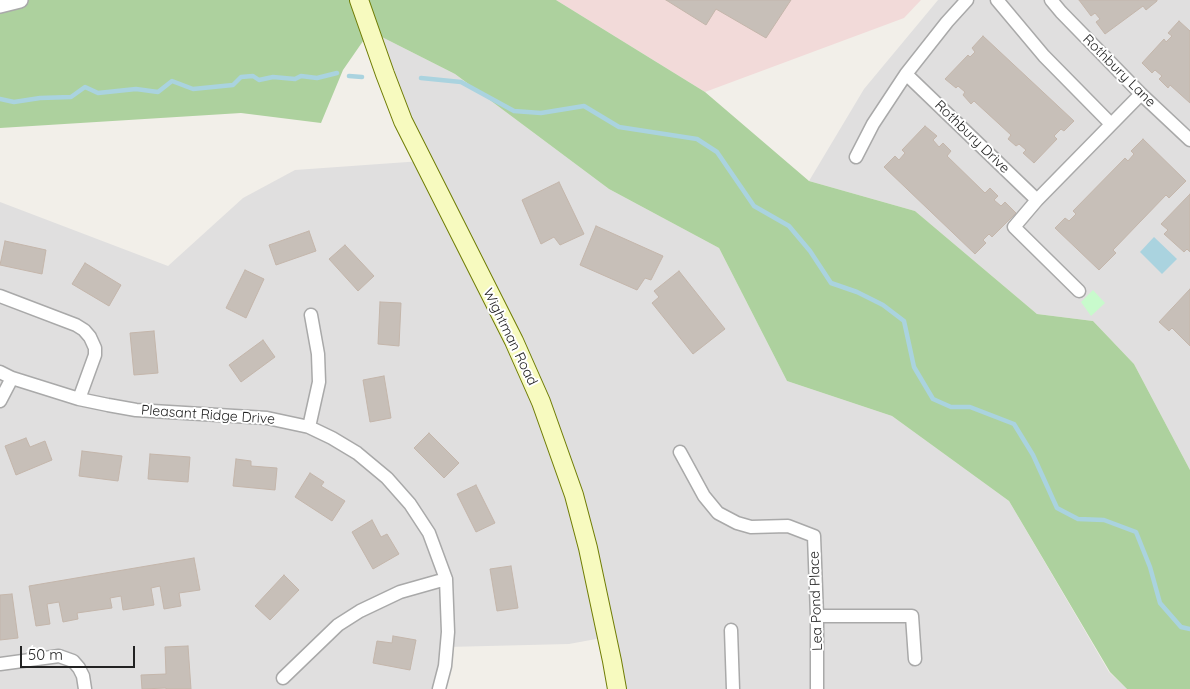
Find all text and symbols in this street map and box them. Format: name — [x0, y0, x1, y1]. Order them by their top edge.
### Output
street label: Rothbury Lane — [1079, 31, 1159, 111]
street label: Rothbury Drive — [931, 97, 1013, 177]
street label: Wightman Road — [479, 286, 541, 388]
street label: Pleasant Ridge Drive — [140, 402, 276, 428]
street label: Lea Pond Place — [806, 551, 826, 651]
scale bar — [22, 636, 138, 668]
text: 50 m — [28, 645, 63, 664]

